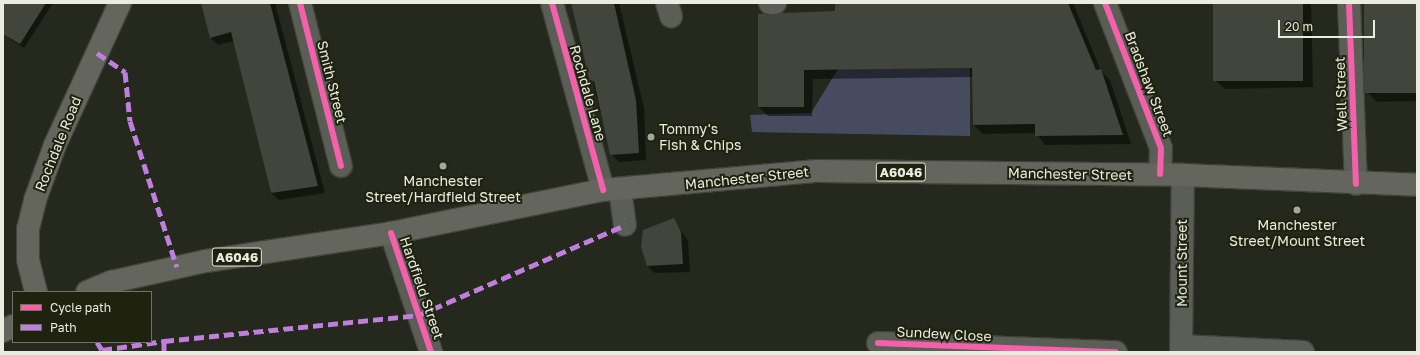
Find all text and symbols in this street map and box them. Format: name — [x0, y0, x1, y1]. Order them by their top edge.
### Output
scale bar — [1280, 12, 1377, 38]
text: 20 m — [1285, 19, 1313, 34]
street label: Bradshaw Street — [1121, 29, 1177, 139]
street label: Smith Street — [314, 39, 350, 125]
street label: Rochdale Lane — [566, 43, 610, 143]
street label: Well Street — [1331, 56, 1351, 132]
street label: Rochdale Road — [31, 94, 85, 194]
place label: Tommy's Fish & Chips — [659, 121, 741, 154]
marker: Tommy's Fish & Chips — [646, 132, 656, 142]
marker: Manchester Street/Hardfield Street — [438, 161, 448, 171]
road number: A6046 — [875, 161, 927, 183]
street label: Manchester Street — [684, 163, 810, 193]
street label: Manchester Street — [1008, 165, 1132, 183]
place label: Manchester Street/Hardfield Street — [365, 173, 521, 206]
marker: Manchester Street/Mount Street — [1292, 205, 1302, 215]
place label: Manchester Street/Mount Street — [1229, 217, 1365, 250]
street label: Mount Street — [1174, 219, 1190, 307]
street label: Hardfield Street — [397, 235, 447, 341]
road number: A6046 — [211, 246, 263, 268]
legend — [12, 291, 152, 343]
text: Cycle path — [50, 300, 111, 315]
text: Path — [50, 320, 77, 335]
street label: Sundew Close — [896, 323, 992, 345]

